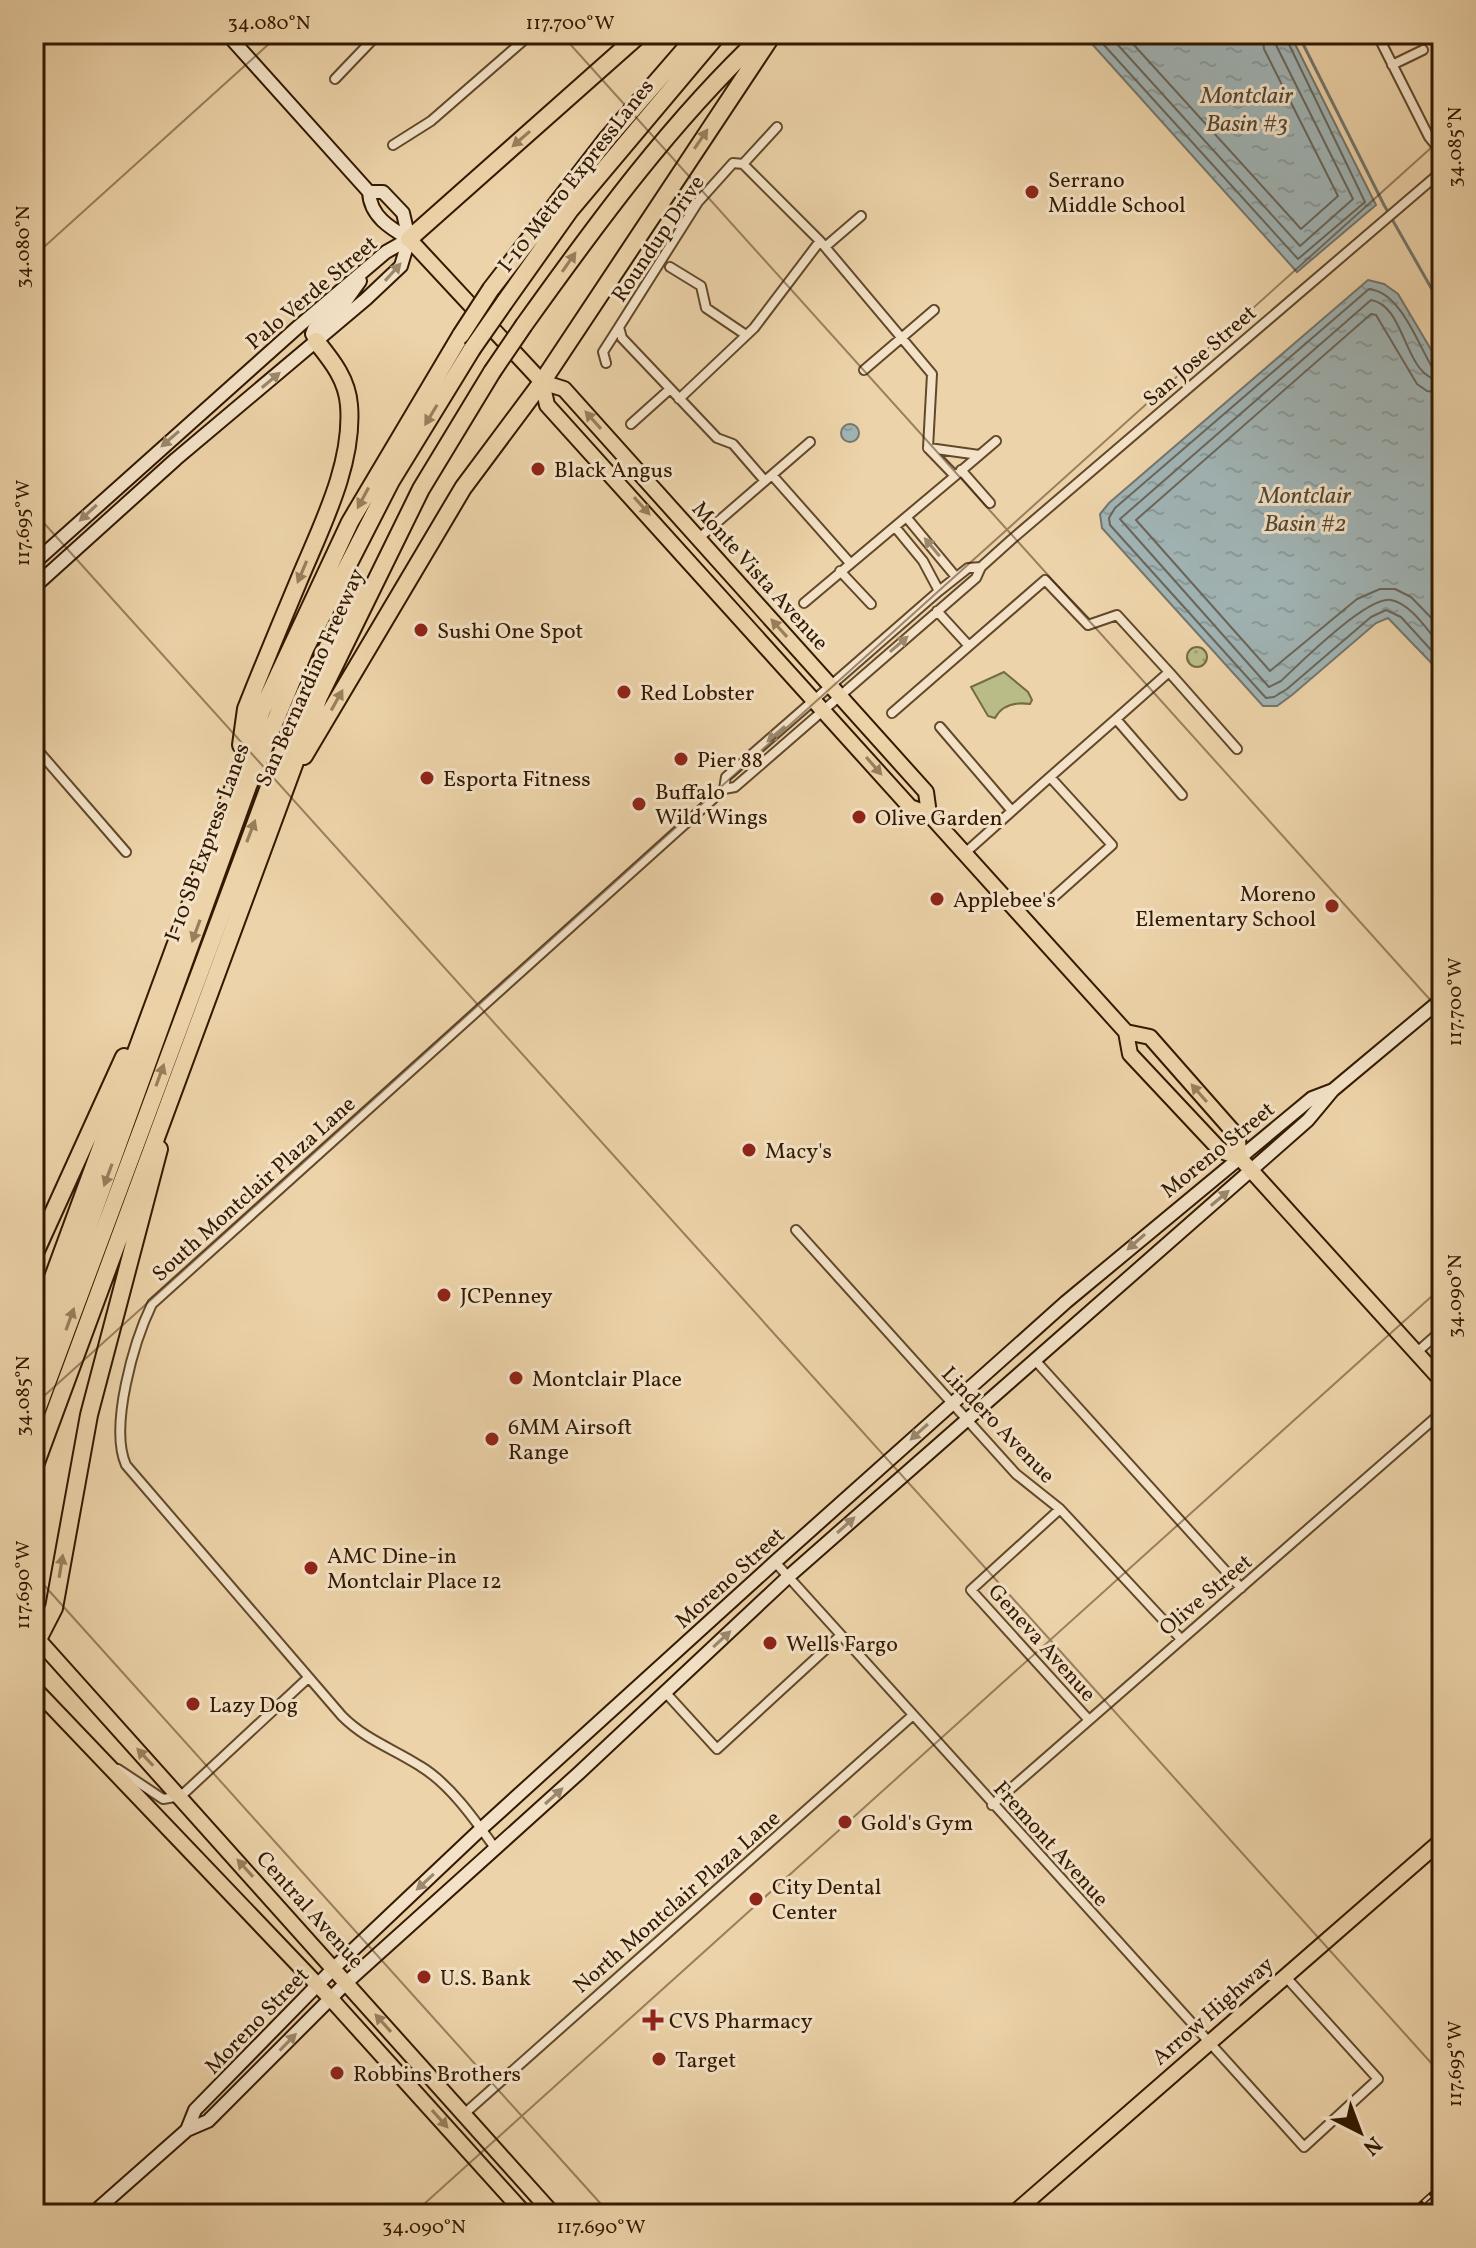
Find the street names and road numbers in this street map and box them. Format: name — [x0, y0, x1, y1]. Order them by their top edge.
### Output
street label: I-10 Metro ExpressLanes — [491, 73, 662, 280]
street label: Roundup Drive — [605, 170, 713, 309]
street label: Palo Verde Street — [240, 229, 385, 358]
street label: San Jose Street — [1137, 299, 1264, 415]
street label: Monte Vista Avenue — [684, 495, 835, 658]
street label: San Bernardino Freeway — [249, 564, 374, 792]
street label: I-10 SB Express Lanes — [158, 739, 259, 946]
street label: South Montclair Plaza Lane — [146, 1090, 363, 1290]
street label: Moreno Street — [1155, 1095, 1282, 1207]
street label: Lindero Avenue — [933, 1360, 1061, 1491]
street label: Moreno Street — [669, 1521, 793, 1637]
street label: Olive Street — [1153, 1547, 1260, 1644]
street label: Geneva Avenue — [980, 1578, 1102, 1709]
street label: Fremont Avenue — [985, 1775, 1115, 1914]
street label: North Montclair Plaza Lane — [567, 1804, 788, 2002]
street label: Central Avenue — [248, 1845, 370, 1976]
street label: Arrow Highway — [1146, 1950, 1281, 2073]
street label: Moreno Street — [199, 1961, 317, 2082]

